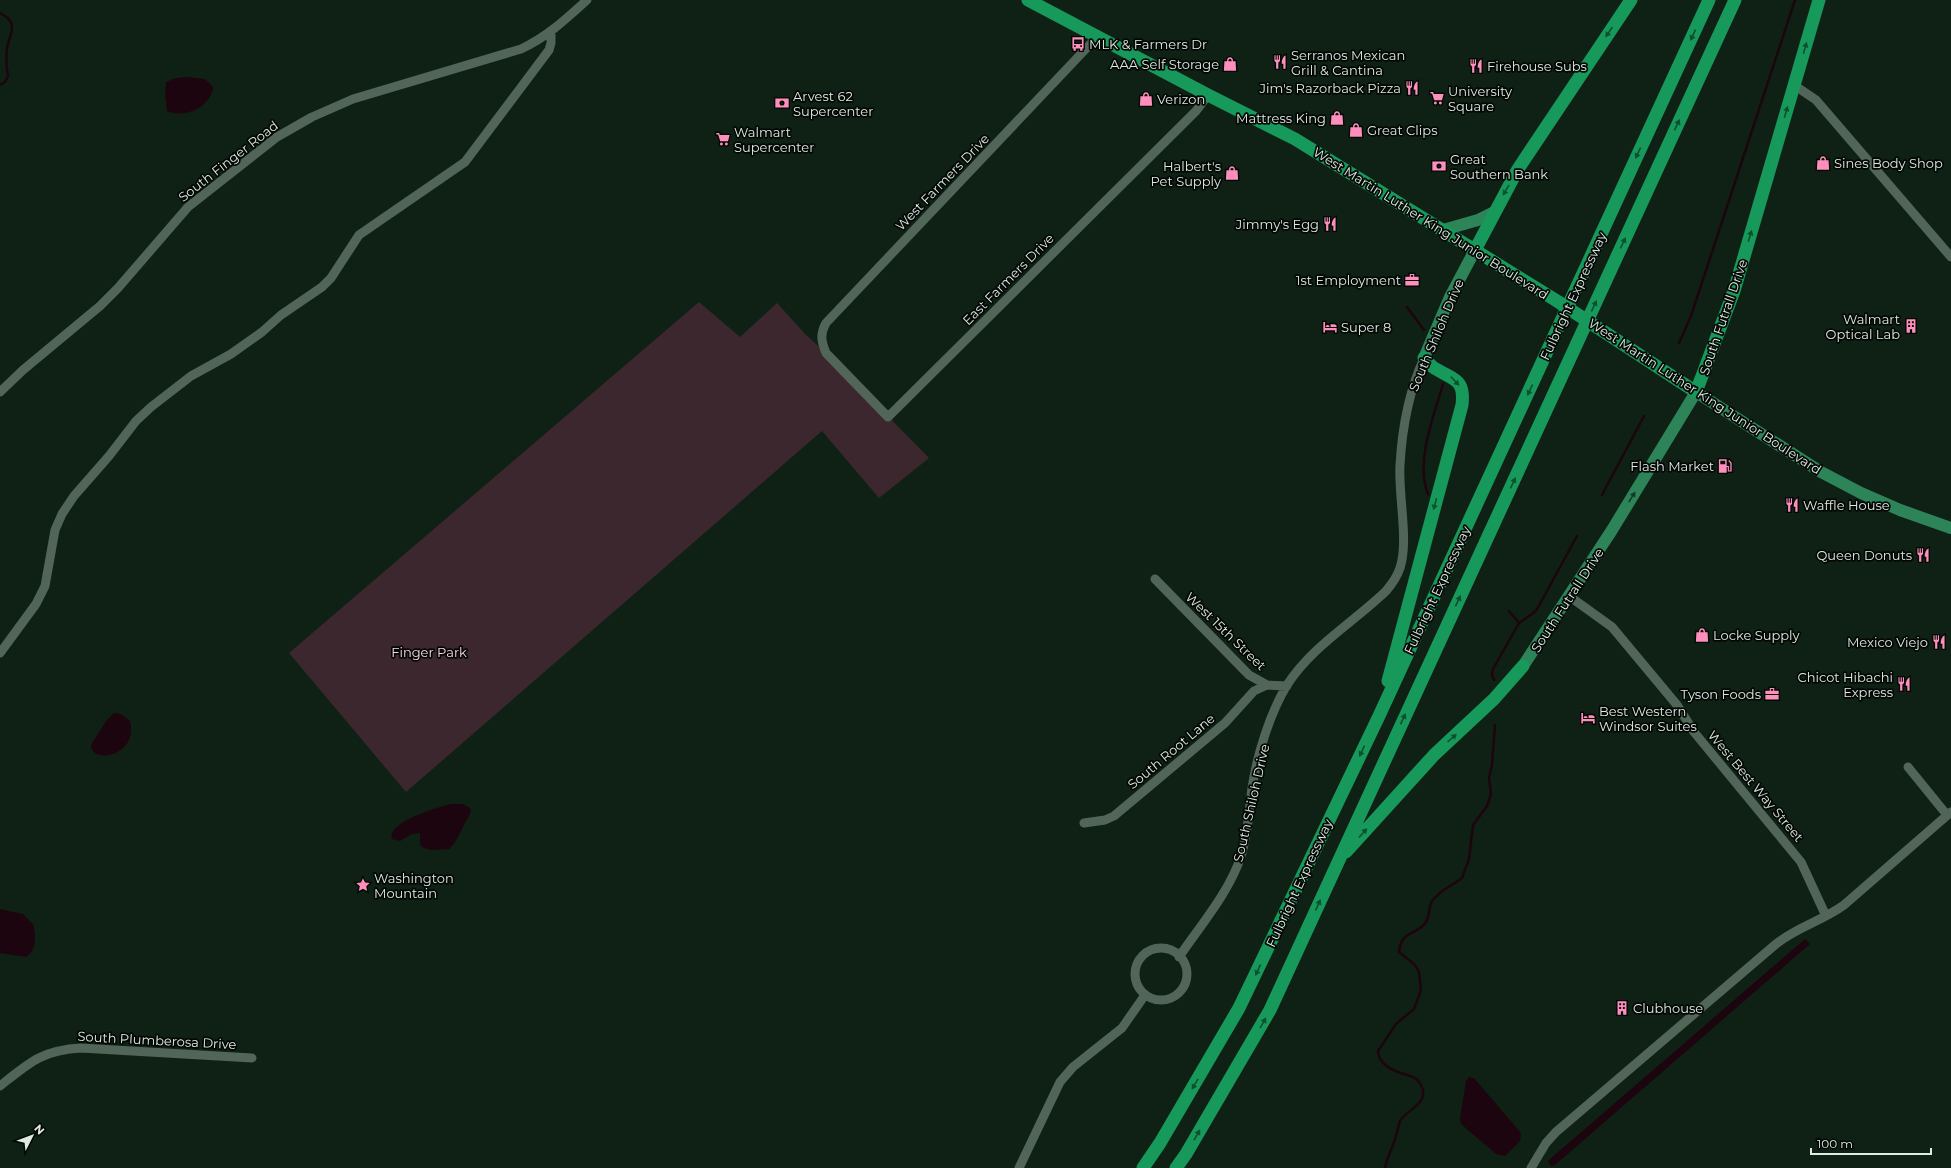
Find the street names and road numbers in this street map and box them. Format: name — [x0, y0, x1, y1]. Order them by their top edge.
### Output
street label: South Finger Road — [175, 117, 281, 205]
street label: West Farmers Drive — [892, 130, 992, 234]
street label: West Martin Luther King Junior Boulevard — [1310, 144, 1552, 302]
street label: Fulbright Expressway — [1536, 229, 1610, 363]
street label: East Farmers Drive — [959, 230, 1057, 328]
street label: South Futrall Drive — [1696, 257, 1750, 377]
street label: South Shiloh Drive — [1405, 276, 1467, 394]
street label: West Martin Luther King Junior Boulevard — [1586, 315, 1824, 477]
street label: Fulbright Expressway — [1400, 523, 1474, 657]
street label: South Futrall Drive — [1527, 545, 1607, 655]
street label: West 15th Street — [1183, 589, 1269, 673]
street label: South Root Lane — [1124, 710, 1218, 792]
street label: West Best Way Street — [1705, 727, 1807, 845]
street label: South Shiloh Drive — [1230, 742, 1272, 864]
street label: Fulbright Expressway — [1262, 816, 1336, 950]
street label: South Plumberosa Drive — [77, 1028, 237, 1052]

